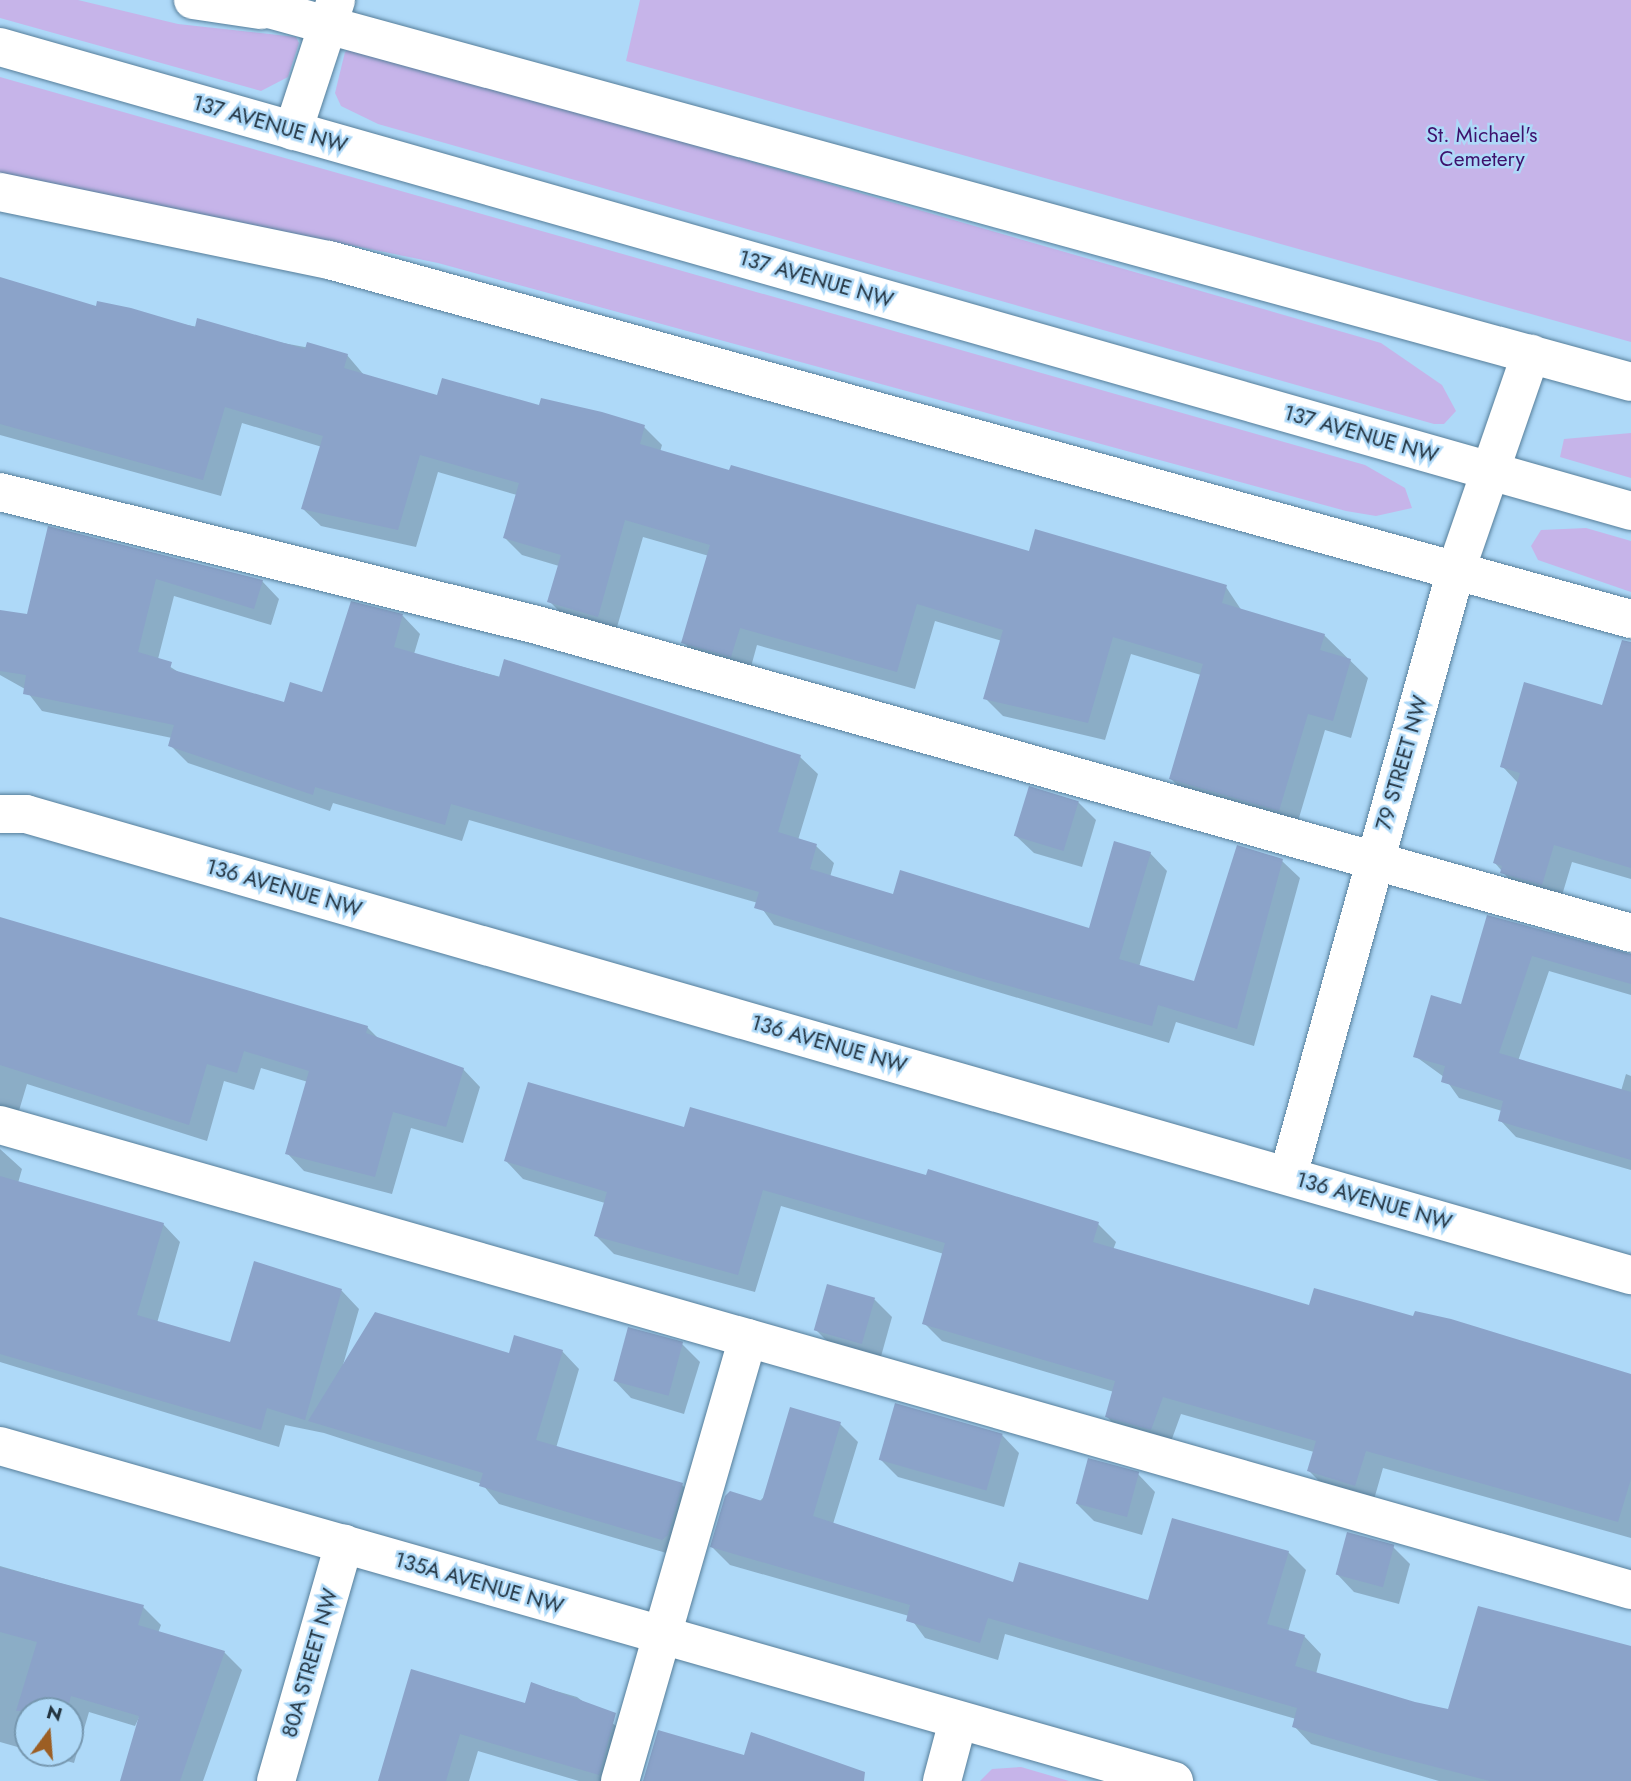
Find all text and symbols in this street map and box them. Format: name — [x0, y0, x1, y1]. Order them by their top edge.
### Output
street label: 137 AVENUE NW — [190, 90, 350, 158]
park label: St. Michael's Cemetery — [1427, 122, 1537, 172]
street label: 137 AVENUE NW — [736, 245, 896, 313]
street label: 137 AVENUE NW — [1281, 400, 1441, 468]
street label: 79 STREET NW — [1371, 693, 1433, 833]
street label: 136 AVENUE NW — [203, 854, 365, 922]
street label: 136 AVENUE NW — [748, 1010, 910, 1078]
street label: 136 AVENUE NW — [1293, 1167, 1455, 1235]
street label: 135A AVENUE NW — [392, 1547, 566, 1619]
street label: 80A STREET NW — [277, 1586, 343, 1740]
north arrow — [14, 1697, 84, 1767]
text: N — [43, 1698, 65, 1728]

